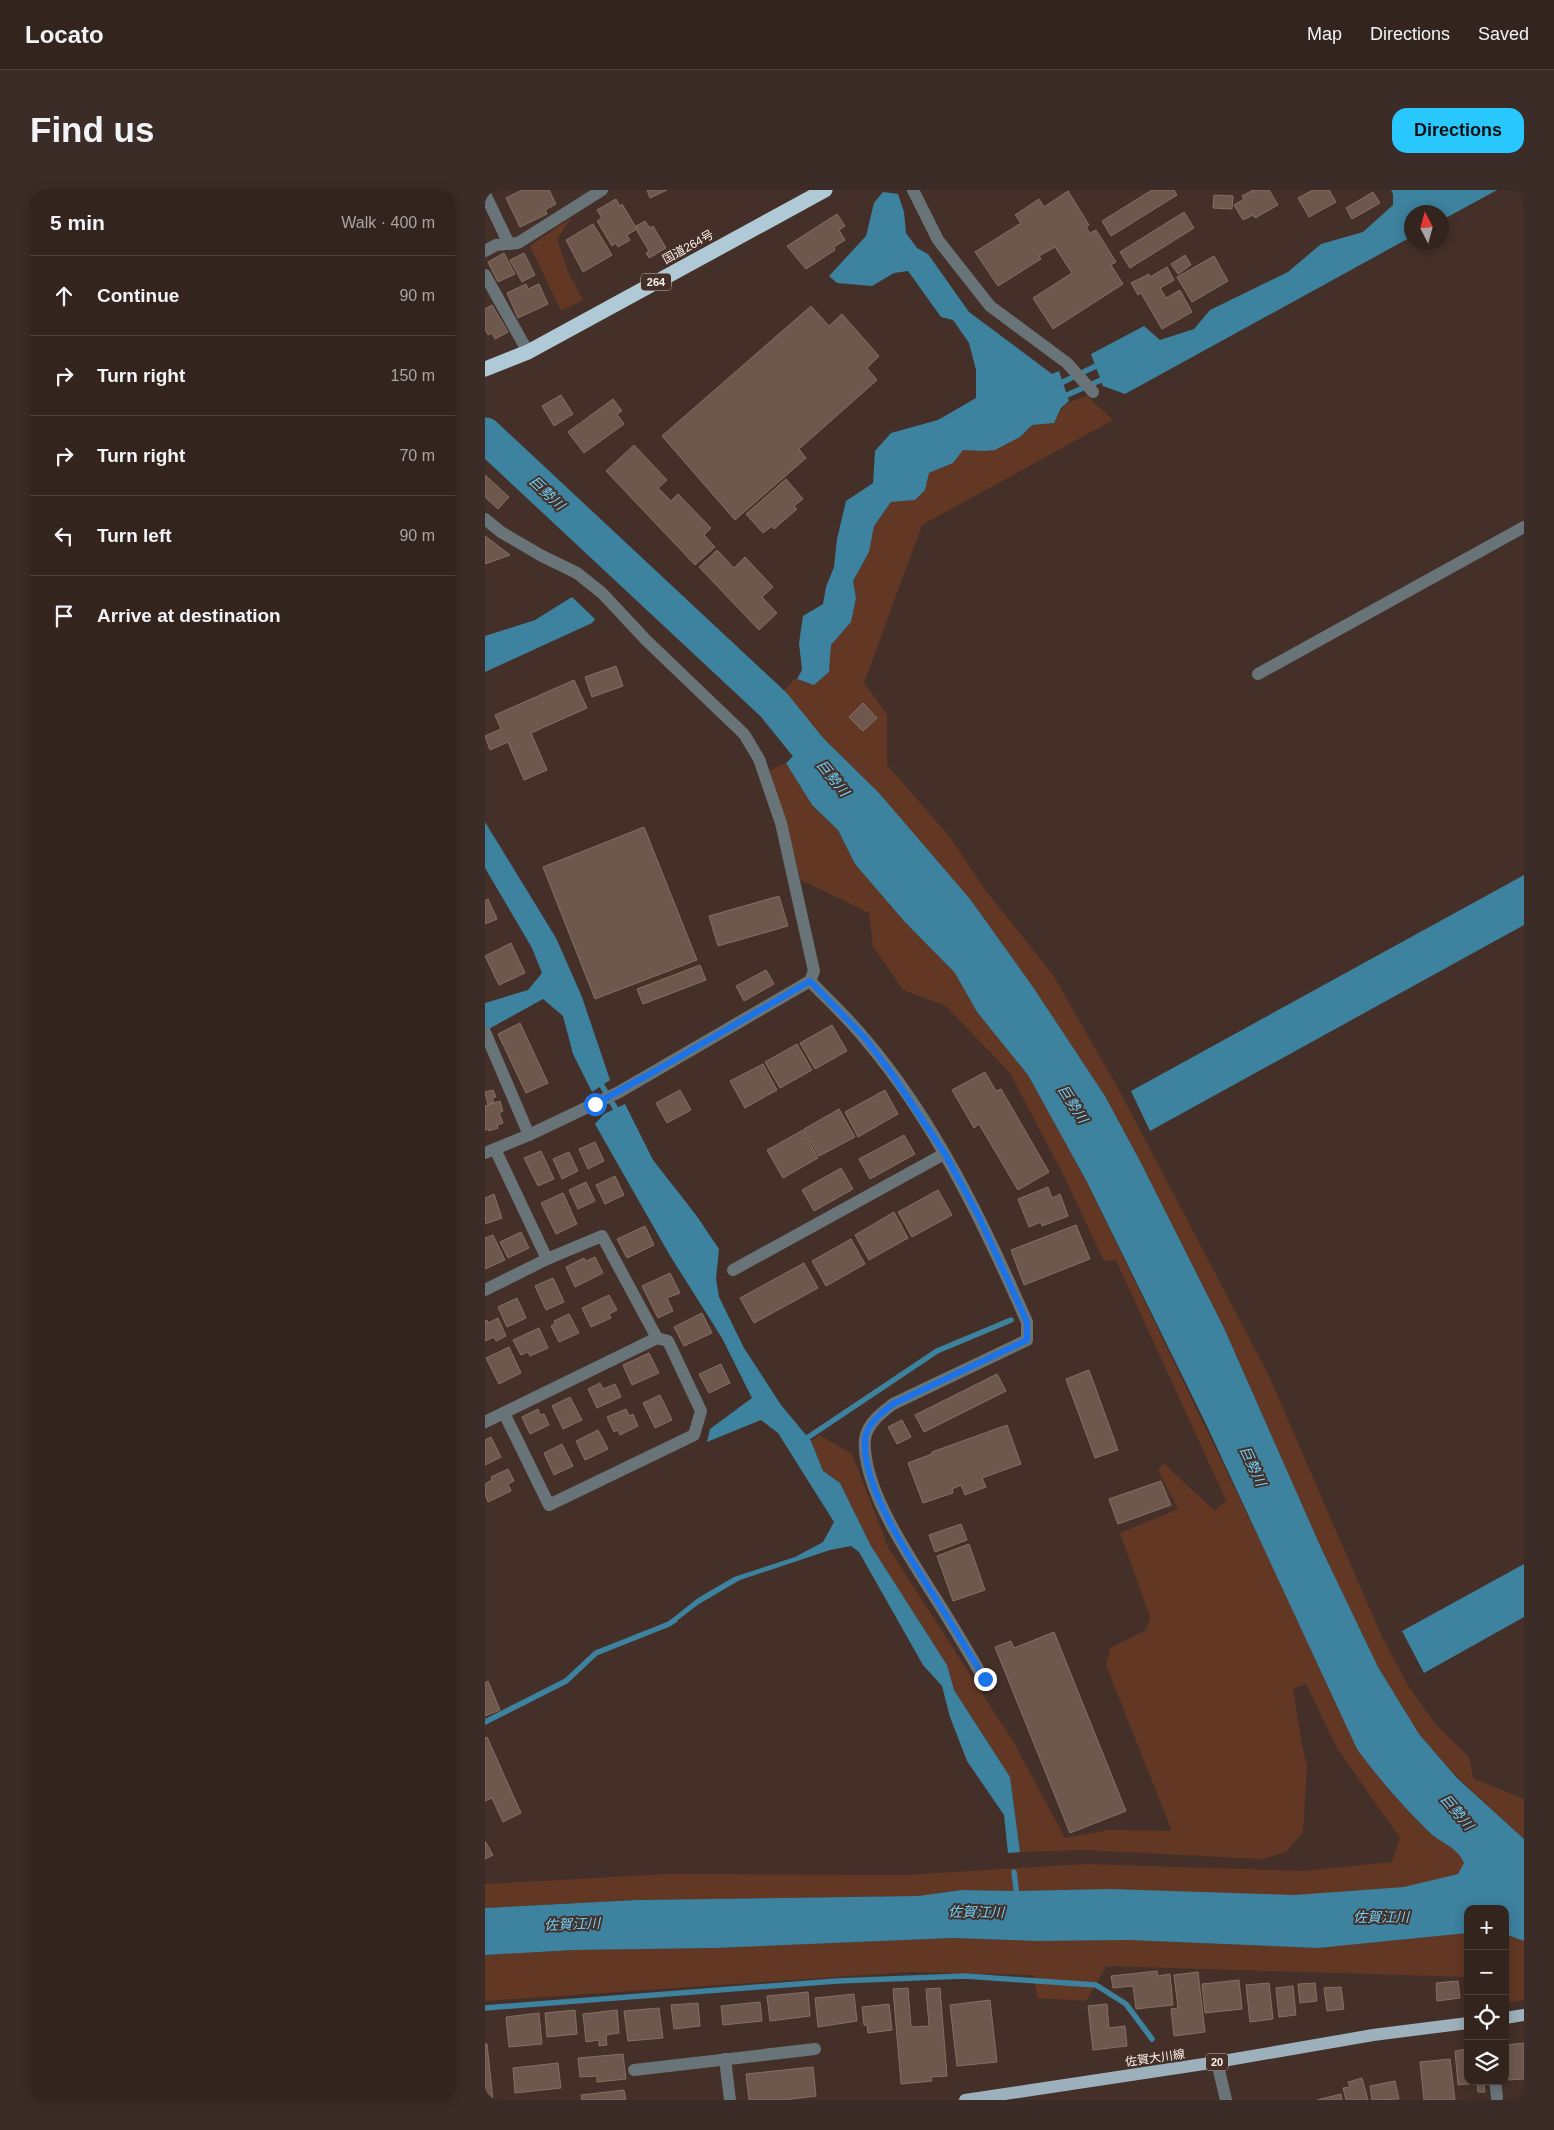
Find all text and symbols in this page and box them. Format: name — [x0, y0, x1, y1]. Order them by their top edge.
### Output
text: Locato — [25, 21, 104, 48]
text: Map — [1307, 24, 1342, 44]
text: Directions — [1370, 24, 1450, 44]
text: Saved — [1478, 24, 1529, 44]
button: Directions — [1392, 108, 1524, 153]
text: Find us — [30, 110, 154, 149]
north arrow — [1404, 205, 1449, 250]
text: 5 min — [50, 211, 105, 234]
text: Walk · 400 m — [341, 214, 435, 231]
street label: 国道264号 — [660, 227, 716, 267]
road number: 264 — [641, 274, 671, 290]
icon: ahead — [50, 282, 78, 310]
text: Continue — [97, 285, 179, 306]
text: 90 m — [399, 287, 435, 304]
icon: right — [50, 362, 78, 390]
text: Turn right — [97, 365, 185, 386]
text: 150 m — [391, 367, 435, 384]
icon: right — [50, 442, 78, 470]
text: Turn right — [97, 445, 185, 466]
text: 70 m — [399, 447, 435, 464]
water label: 巨勢川 — [526, 473, 569, 515]
icon: left — [50, 522, 78, 550]
text: Turn left — [97, 525, 172, 546]
text: 90 m — [399, 527, 435, 544]
icon: arrive — [50, 602, 78, 630]
text: Arrive at destination — [97, 605, 281, 626]
water label: 巨勢川 — [814, 757, 854, 801]
water label: 巨勢川 — [1055, 1082, 1092, 1128]
route start — [584, 1093, 607, 1116]
water label: 巨勢川 — [1237, 1444, 1270, 1490]
route end — [974, 1668, 997, 1691]
water label: 巨勢川 — [1437, 1791, 1478, 1835]
water label: 佐賀江川 — [948, 1904, 1006, 1921]
map controls — [1464, 1905, 1509, 2085]
button: + — [1464, 1905, 1509, 1950]
water label: 佐賀江川 — [1353, 1909, 1411, 1925]
water label: 佐賀江川 — [544, 1915, 602, 1933]
button: − — [1464, 1950, 1509, 1995]
button: locate — [1464, 1995, 1509, 2040]
button: layers — [1464, 2040, 1509, 2085]
street label: 佐賀大川線 — [1124, 2047, 1186, 2069]
road number: 20 — [1206, 2054, 1228, 2070]

